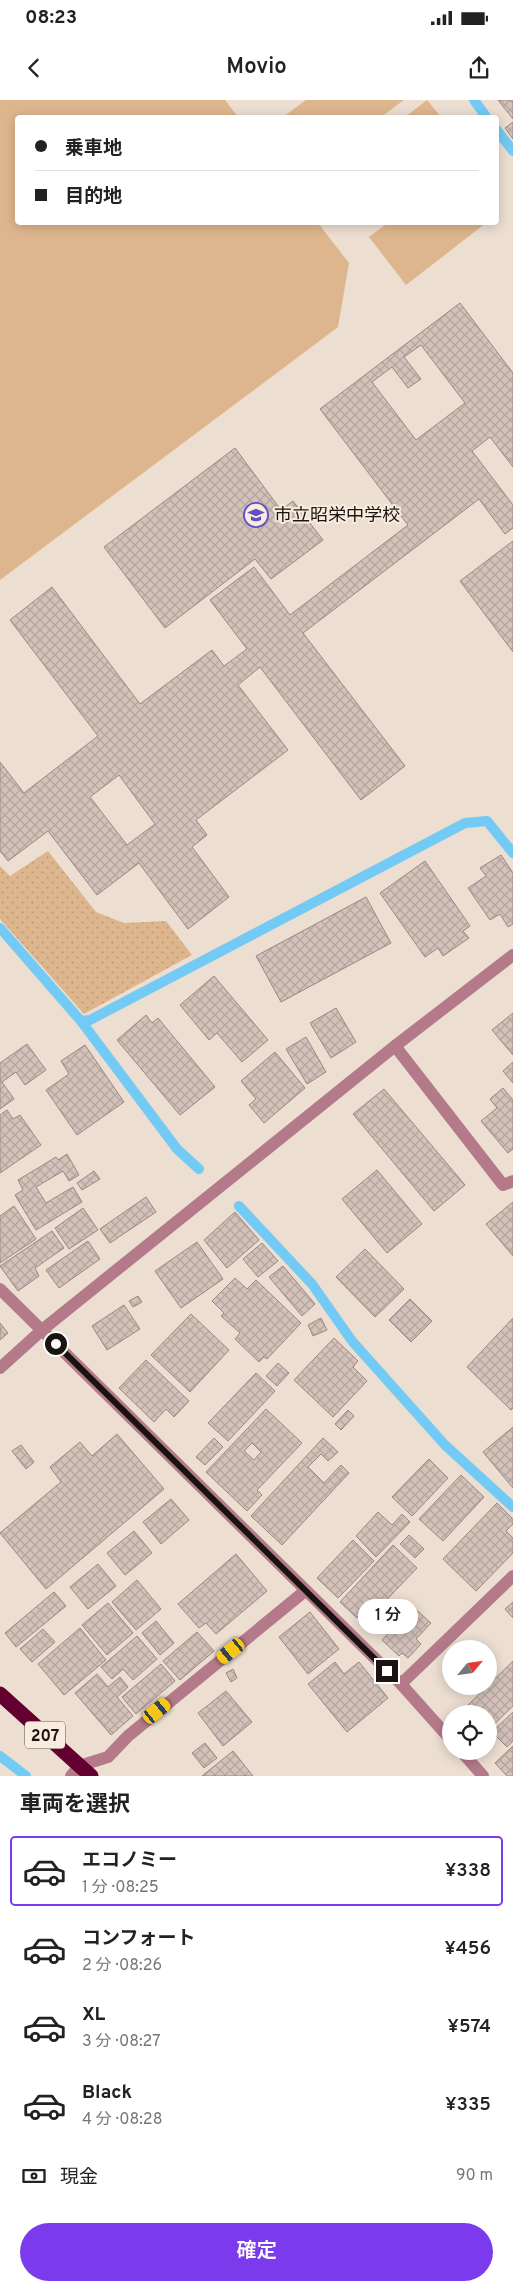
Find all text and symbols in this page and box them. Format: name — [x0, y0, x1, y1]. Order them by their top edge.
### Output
text: 08:23 — [25, 6, 77, 30]
icon: back — [20, 54, 48, 82]
text: Movio — [226, 54, 287, 81]
icon: share — [465, 54, 493, 82]
text: 乗車地 — [65, 137, 122, 161]
text: 目的地 — [65, 185, 122, 209]
school or university icon: 市立昭栄中学校 — [243, 502, 269, 528]
place label: 市立昭栄中学校 — [274, 505, 400, 528]
route start — [45, 1333, 67, 1355]
callout: 1 分 — [357, 1598, 417, 1634]
text: 1 分 — [375, 1606, 401, 1626]
car — [214, 1636, 247, 1666]
north arrow — [442, 1640, 498, 1695]
map controls — [442, 1640, 497, 1760]
route end — [376, 1660, 398, 1682]
car — [140, 1696, 173, 1726]
button: locate — [442, 1705, 497, 1760]
road number: 207 — [25, 1722, 65, 1748]
text: 車両を選択 — [20, 1792, 130, 1819]
icon: car — [22, 1849, 67, 1894]
text: エコノミー — [82, 1849, 177, 1873]
text: ¥338 — [445, 1859, 491, 1883]
text: 1 分 · 08:25 — [82, 1878, 159, 1898]
icon: car — [22, 1927, 67, 1972]
text: コンフォート — [82, 1927, 195, 1951]
text: ¥456 — [444, 1937, 491, 1961]
text: 2 分 · 08:26 — [82, 1956, 162, 1976]
text: XL — [82, 2003, 105, 2027]
icon: car — [22, 2005, 67, 2050]
text: ¥574 — [448, 2015, 491, 2039]
text: 3 分 · 08:27 — [82, 2032, 161, 2052]
text: Black — [82, 2081, 132, 2105]
icon: car — [22, 2083, 67, 2128]
text: ¥335 — [445, 2093, 491, 2117]
text: 4 分 · 08:28 — [82, 2110, 162, 2130]
icon: cash — [20, 2162, 48, 2190]
text: 現金 — [60, 2166, 98, 2190]
text: 90 m — [456, 2166, 493, 2186]
button: 確定 — [20, 2223, 493, 2281]

